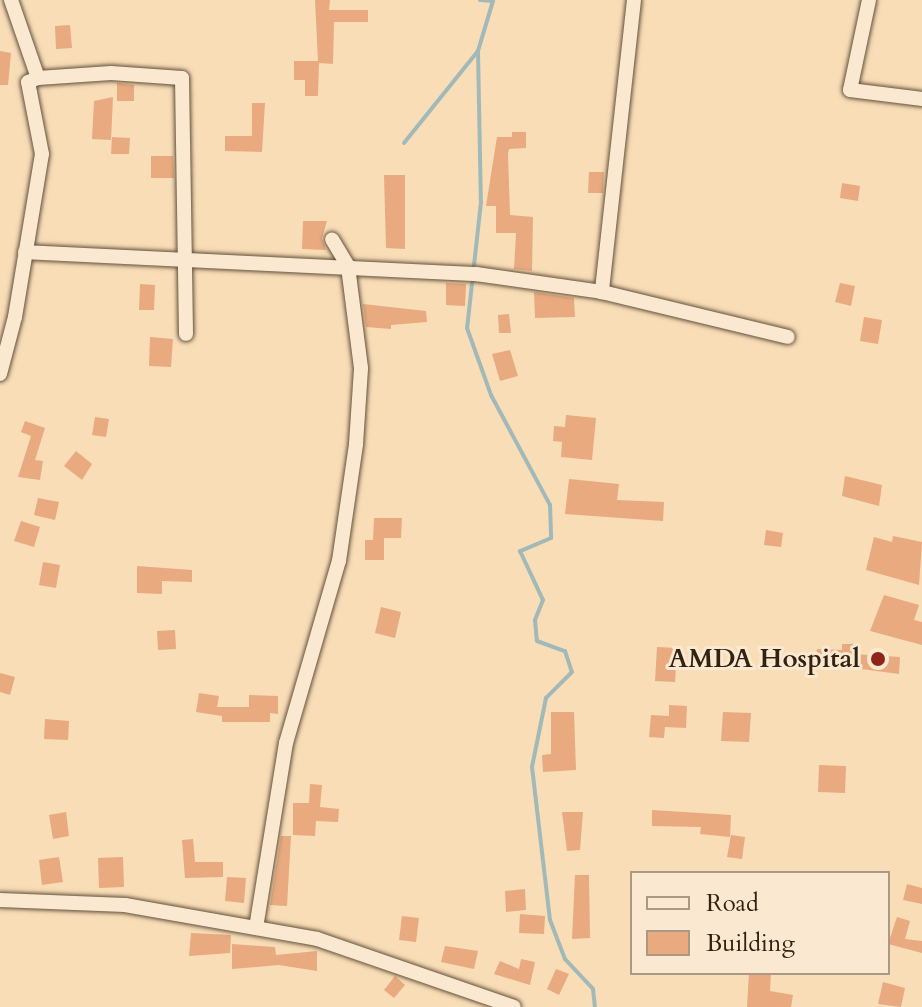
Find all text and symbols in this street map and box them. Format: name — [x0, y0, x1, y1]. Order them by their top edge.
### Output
place label: AMDA Hospital — [669, 643, 860, 675]
marker: AMDA Hospital — [867, 648, 889, 670]
legend — [630, 871, 890, 975]
text: Road — [706, 887, 759, 920]
text: Building — [706, 927, 795, 960]

